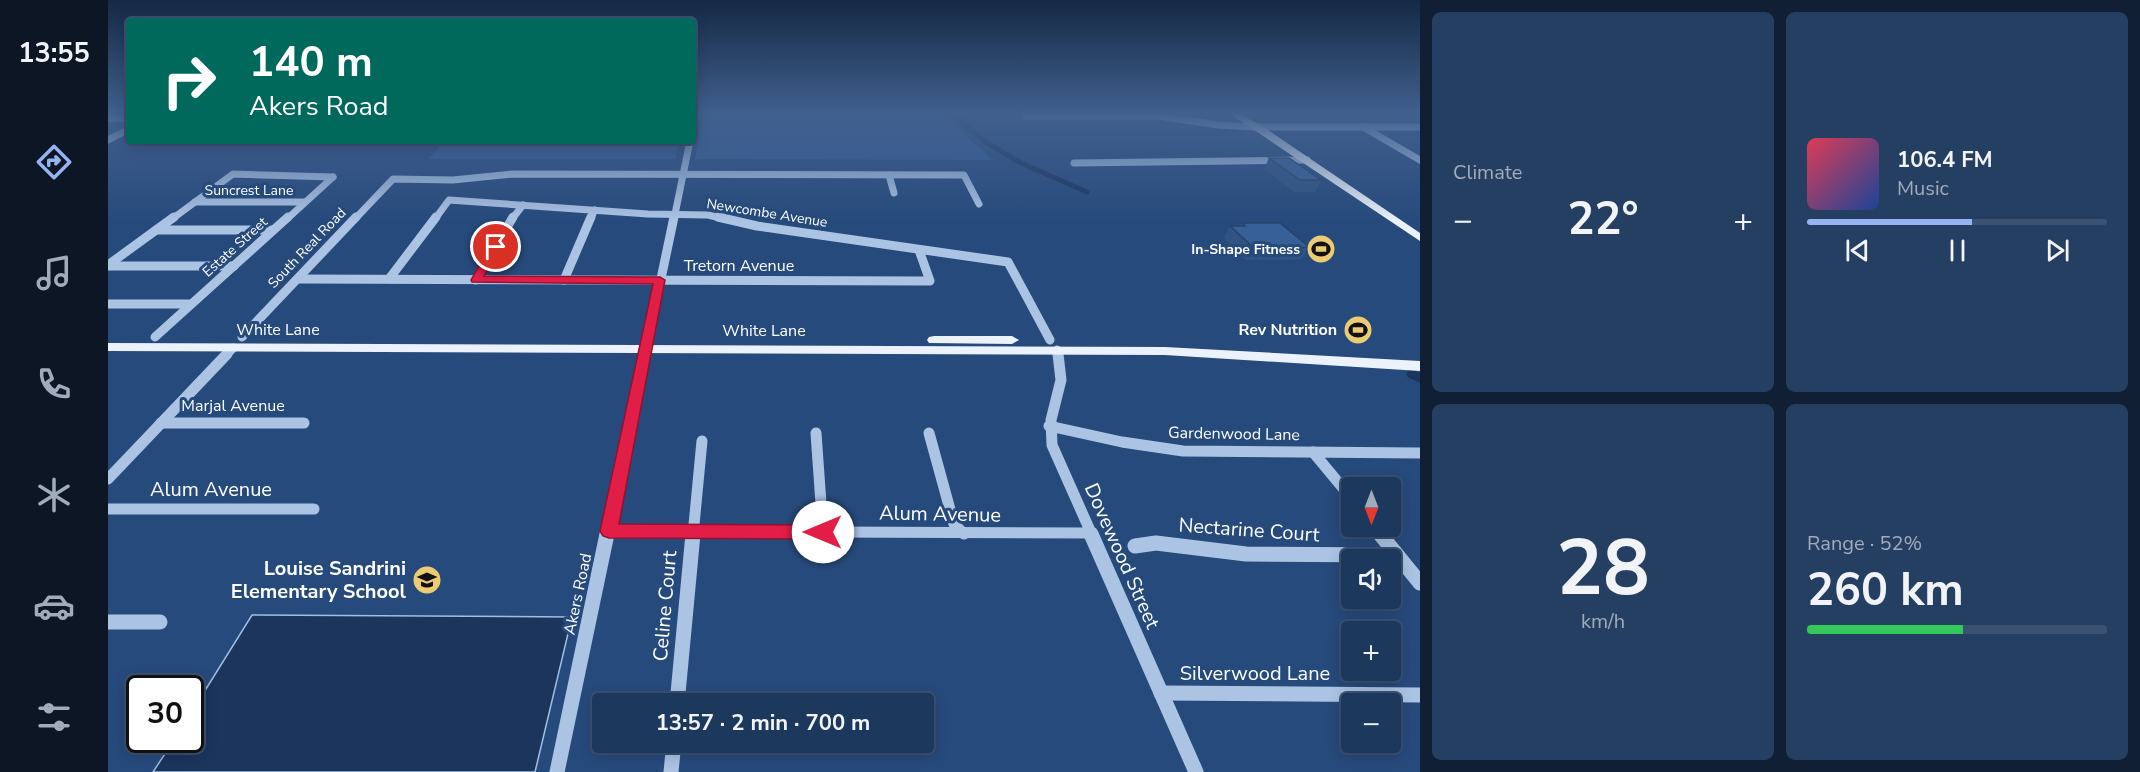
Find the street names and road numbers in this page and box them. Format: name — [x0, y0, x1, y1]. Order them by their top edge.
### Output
street label: Suncrest Lane — [205, 181, 293, 200]
street label: Newcombe Avenue — [705, 194, 829, 232]
street label: South Real Road — [264, 204, 350, 292]
street label: Estate Street — [198, 213, 272, 281]
street label: Tretorn Avenue — [684, 255, 794, 277]
street label: White Lane — [236, 319, 320, 341]
street label: White Lane — [722, 320, 806, 342]
street label: Marjal Avenue — [181, 395, 285, 417]
street label: Gardenwood Lane — [1168, 422, 1300, 446]
street label: Alum Avenue — [150, 476, 272, 503]
street label: Dovewood Street — [1078, 479, 1167, 634]
street label: Alum Avenue — [879, 499, 1001, 529]
street label: Nectarine Court — [1178, 512, 1321, 548]
street label: Celine Court — [647, 549, 683, 662]
street label: Akers Road — [559, 551, 597, 637]
street label: Silverwood Lane — [1180, 660, 1330, 687]

